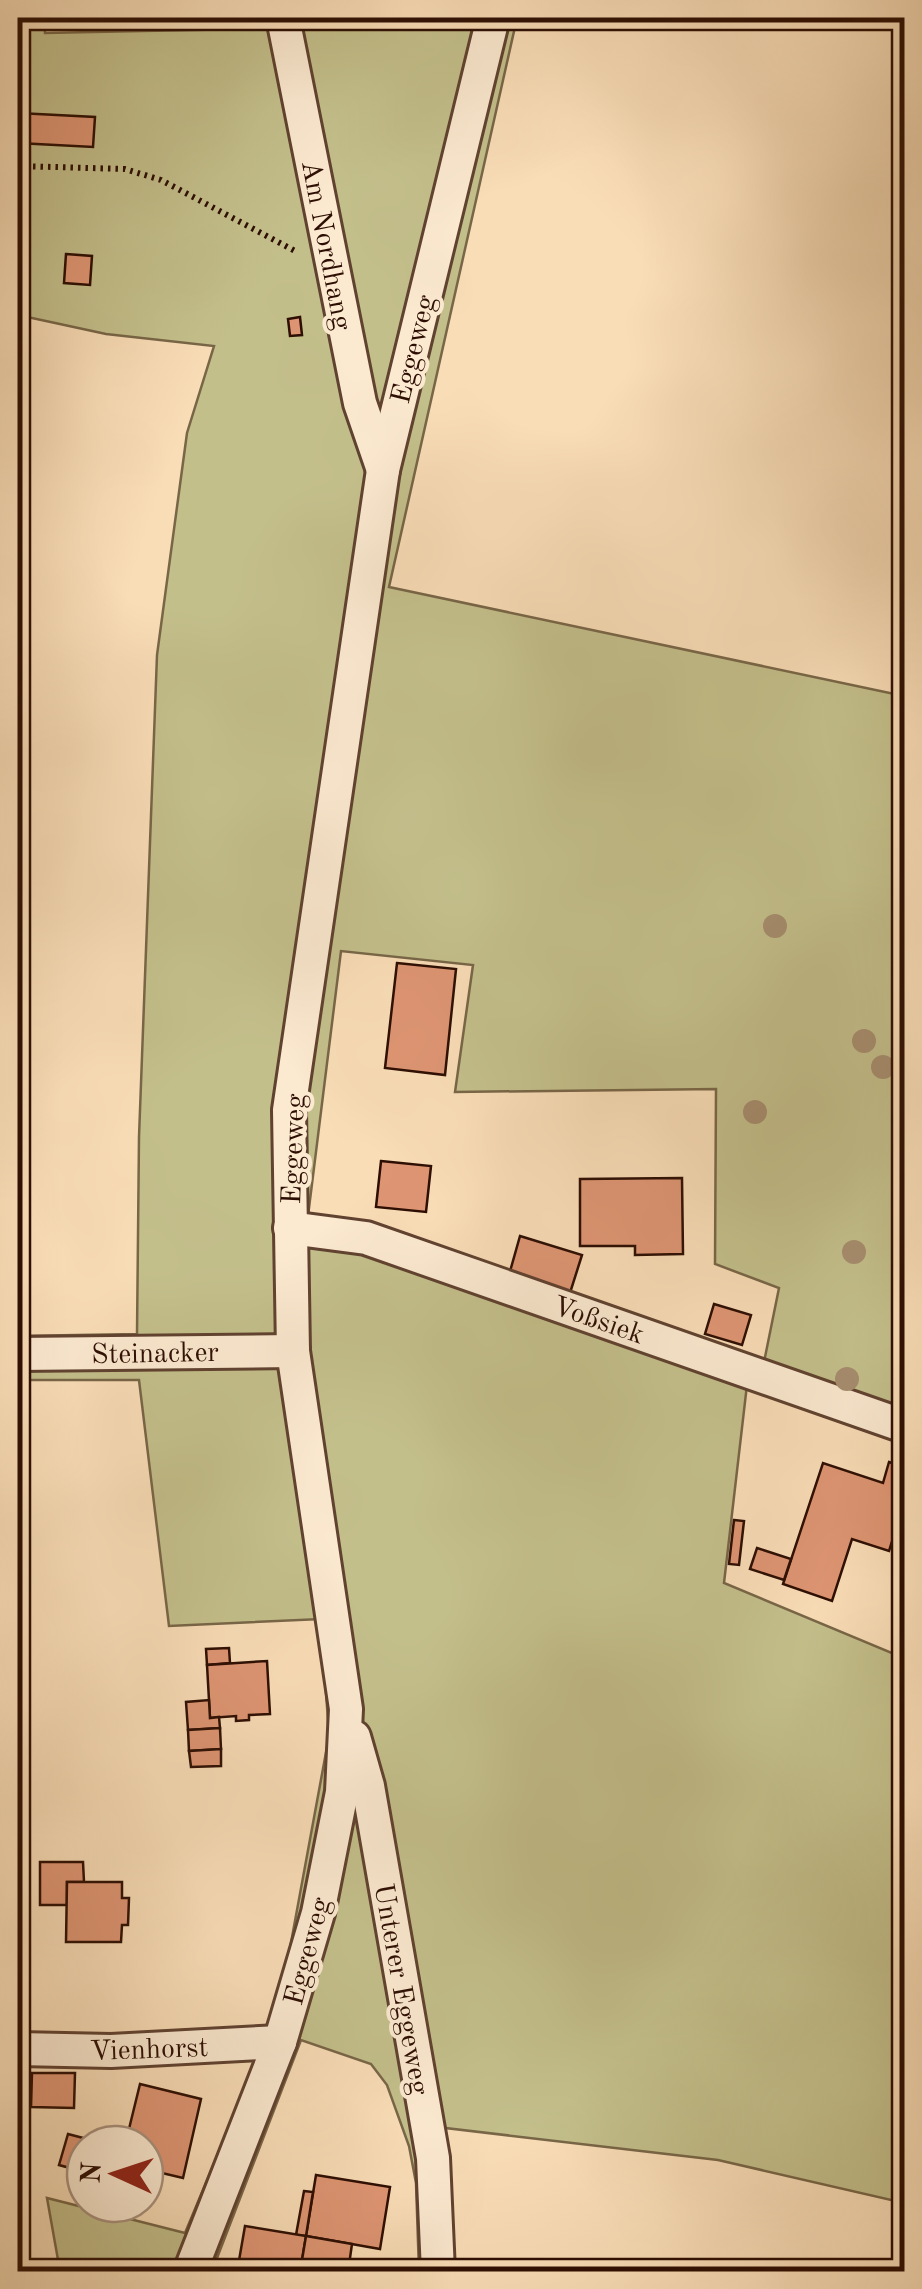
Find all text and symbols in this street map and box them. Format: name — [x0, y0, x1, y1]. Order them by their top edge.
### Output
street label: Am Nordhang — [295, 158, 355, 333]
street label: Eggeweg — [388, 293, 442, 407]
street label: Eggeweg — [279, 1093, 311, 1205]
street label: Voßsiek — [549, 1293, 647, 1350]
street label: Steinacker — [91, 1340, 219, 1370]
street label: Unterer Eggeweg — [368, 1882, 432, 2097]
street label: Eggeweg — [281, 1895, 337, 2009]
street label: Vienhorst — [89, 2035, 209, 2067]
north arrow — [65, 2124, 165, 2224]
text: N — [78, 2161, 108, 2184]

